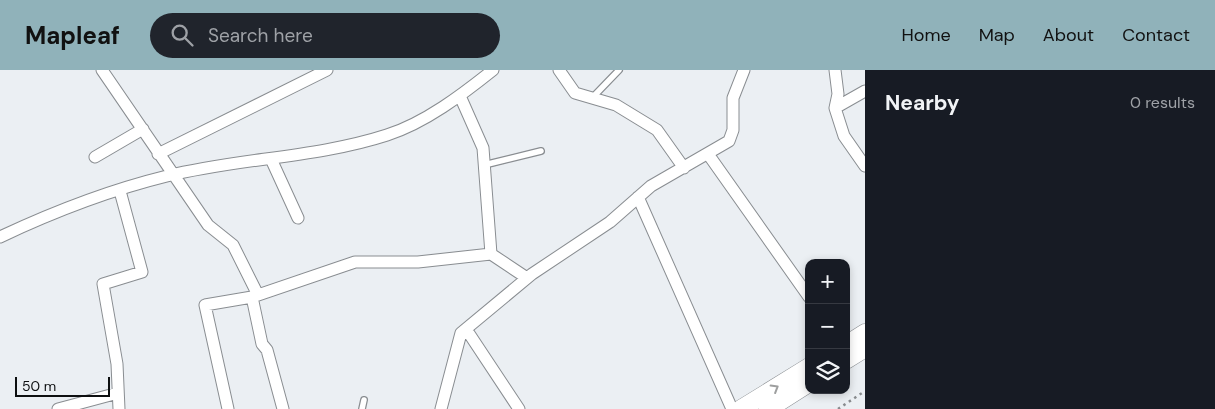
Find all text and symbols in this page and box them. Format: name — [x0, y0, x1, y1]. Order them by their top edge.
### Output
search box — [150, 13, 500, 58]
text: Mapleaf — [25, 20, 120, 51]
icon: search — [168, 21, 196, 49]
text: Search here — [208, 23, 313, 48]
text: Home — [901, 23, 951, 47]
text: Map — [979, 23, 1015, 47]
text: About — [1043, 23, 1094, 47]
text: Contact — [1122, 23, 1190, 47]
text: Nearby — [885, 89, 959, 117]
text: 0 results — [1130, 92, 1195, 113]
map controls — [805, 259, 850, 394]
button: + — [805, 259, 850, 304]
button: − — [805, 304, 850, 349]
button: layers — [805, 349, 850, 394]
scale bar — [15, 374, 110, 397]
text: 50 m — [22, 377, 56, 395]
one-way arrow — [769, 385, 778, 395]

